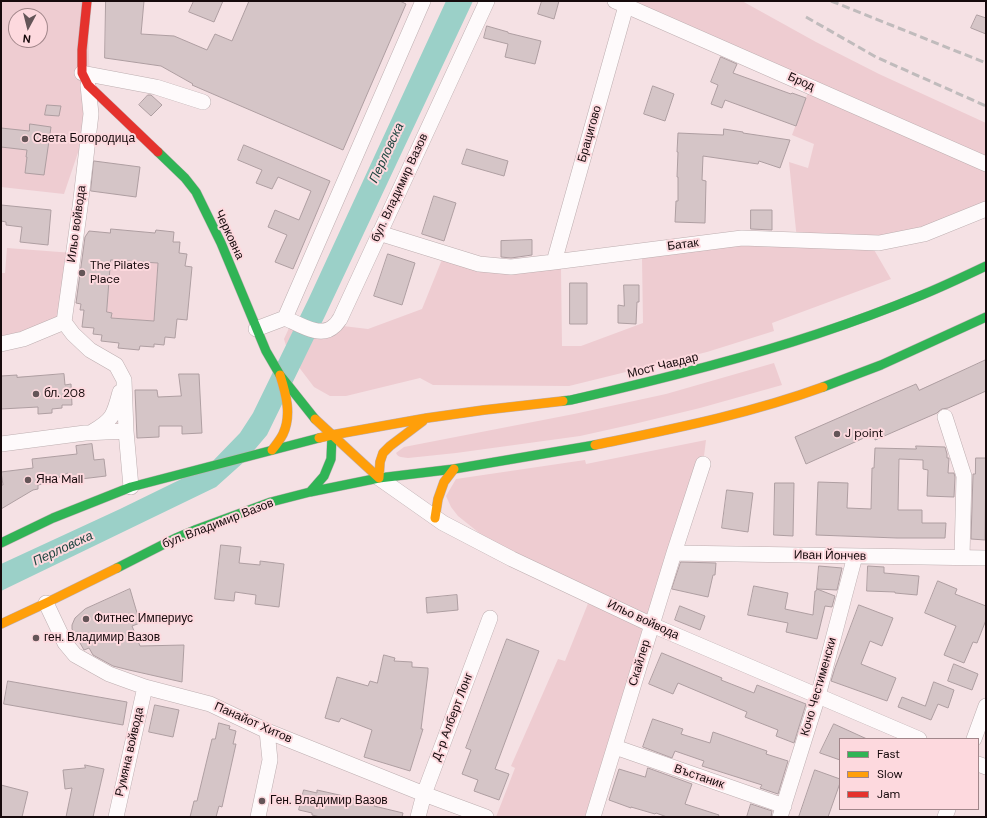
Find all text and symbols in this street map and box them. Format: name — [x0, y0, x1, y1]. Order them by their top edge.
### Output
north arrow — [8, 8, 48, 48]
text: N — [22, 31, 31, 46]
street label: Брод — [785, 70, 817, 94]
street label: Брацигово — [575, 104, 605, 164]
water label: Перловска — [366, 120, 408, 186]
street label: бул. Владимир Вазов — [369, 131, 431, 245]
place label: Света Богородица — [33, 132, 135, 146]
marker: Света Богородица — [20, 134, 30, 144]
street label: Ильо войвода — [64, 185, 90, 263]
street label: Черковна — [211, 208, 247, 262]
street label: Батак — [666, 236, 700, 254]
place label: The Pilates Place — [90, 259, 150, 287]
marker: The Pilates Place — [77, 268, 87, 278]
street label: Мост Чавдар — [626, 350, 700, 382]
place label: бл. 208 — [44, 387, 85, 401]
marker: бл. 208 — [31, 389, 41, 399]
place label: J point — [845, 427, 883, 441]
marker: J point — [832, 429, 842, 439]
place label: Яна Mall — [36, 473, 83, 487]
marker: Яна Mall — [23, 475, 33, 485]
street label: бул. Владимир Вазов — [160, 496, 276, 552]
water label: Перловска — [30, 528, 96, 570]
street label: Иван Йончев — [794, 548, 866, 564]
street label: Ильо войвода — [605, 597, 681, 643]
place label: Фитнес Империус — [94, 612, 193, 626]
marker: Фитнес Империус — [81, 614, 91, 624]
place label: ген. Владимир Вазов — [44, 631, 160, 645]
marker: ген. Владимир Вазов — [31, 633, 41, 643]
street label: Кочо Честименски — [798, 636, 840, 738]
street label: Скайлер — [626, 638, 654, 688]
street label: Д-р Алберт Лонг — [430, 671, 476, 763]
street label: Панайот Хитов — [212, 699, 294, 747]
street label: Румяна войвода — [113, 706, 147, 798]
legend — [839, 738, 979, 810]
text: Fast — [877, 746, 900, 762]
street label: Въстаник — [672, 762, 726, 792]
text: Slow — [877, 766, 903, 782]
text: Jam — [877, 786, 900, 802]
place label: Ген. Владимир Вазов — [270, 794, 388, 808]
marker: Ген. Владимир Вазов — [257, 796, 267, 806]

